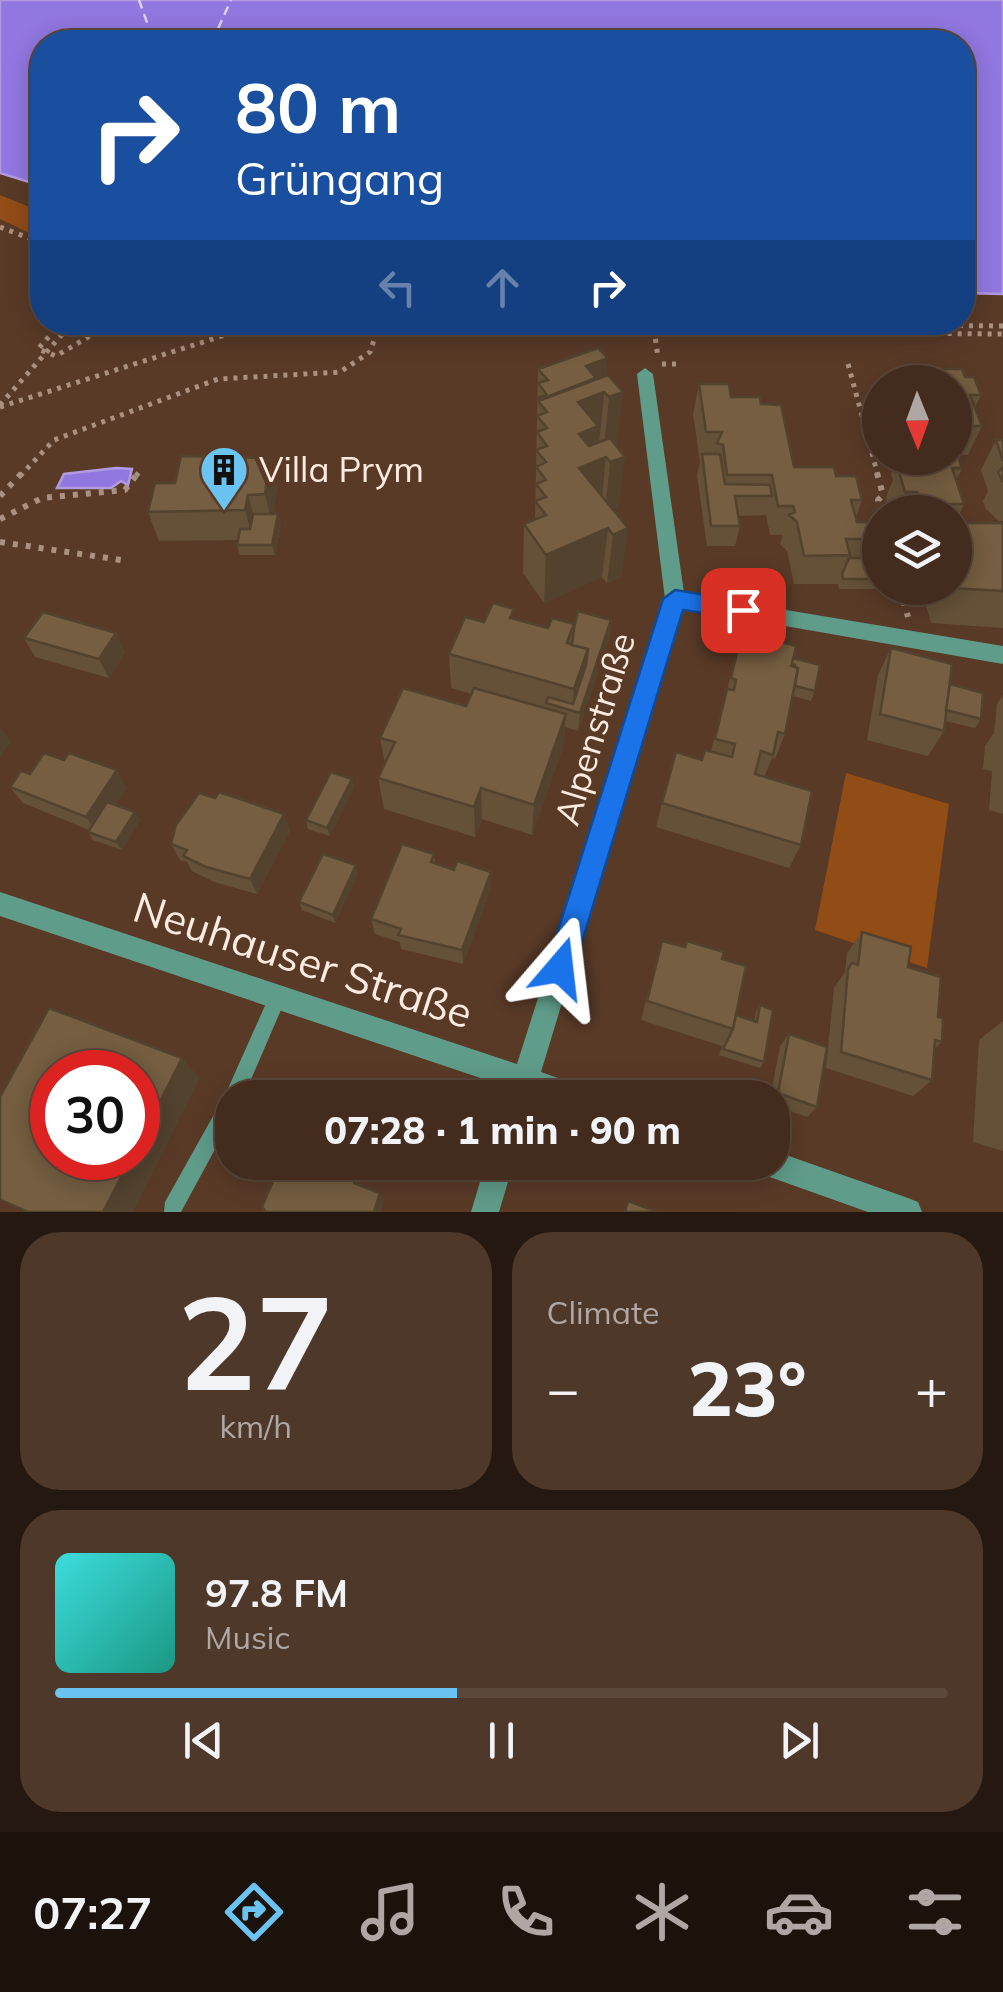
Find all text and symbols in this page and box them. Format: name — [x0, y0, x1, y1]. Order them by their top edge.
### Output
text: 80 m — [235, 63, 401, 151]
icon: right — [70, 70, 200, 200]
text: Grüngang — [235, 150, 444, 206]
icon: left — [370, 260, 425, 315]
icon: ahead — [475, 260, 530, 315]
icon: right — [580, 260, 635, 315]
north arrow — [862, 365, 972, 475]
map controls — [862, 365, 972, 605]
building icon: Villa Prym — [198, 444, 250, 512]
place label: Villa Prym — [259, 447, 424, 491]
button: layers — [862, 495, 972, 605]
pin — [701, 568, 786, 653]
icon: arrive — [716, 583, 771, 638]
street label: Alpenstraße — [544, 627, 644, 830]
street label: Neuhauser Straße — [127, 880, 479, 1039]
position arrow — [508, 916, 612, 1020]
speed limit sign: 30 — [30, 1050, 160, 1180]
text: 07:28 · 1 min · 90 m — [324, 1106, 681, 1154]
text: 27 — [178, 1259, 334, 1423]
text: Climate — [547, 1292, 659, 1332]
text: 23° — [688, 1341, 807, 1435]
text: − — [547, 1354, 580, 1423]
text: + — [915, 1354, 948, 1423]
text: km/h — [220, 1406, 292, 1446]
text: 97.8 FM — [205, 1569, 348, 1617]
text: Music — [205, 1617, 290, 1657]
icon: previous — [176, 1713, 231, 1768]
icon: pause — [474, 1713, 529, 1768]
icon: next — [772, 1713, 827, 1768]
icon: directions — [219, 1877, 289, 1947]
icon: music — [355, 1877, 425, 1947]
icon: phone — [491, 1877, 561, 1947]
icon: climate — [627, 1877, 697, 1947]
icon: car — [764, 1877, 834, 1947]
icon: filters — [900, 1877, 970, 1947]
text: 07:27 — [33, 1884, 152, 1940]

